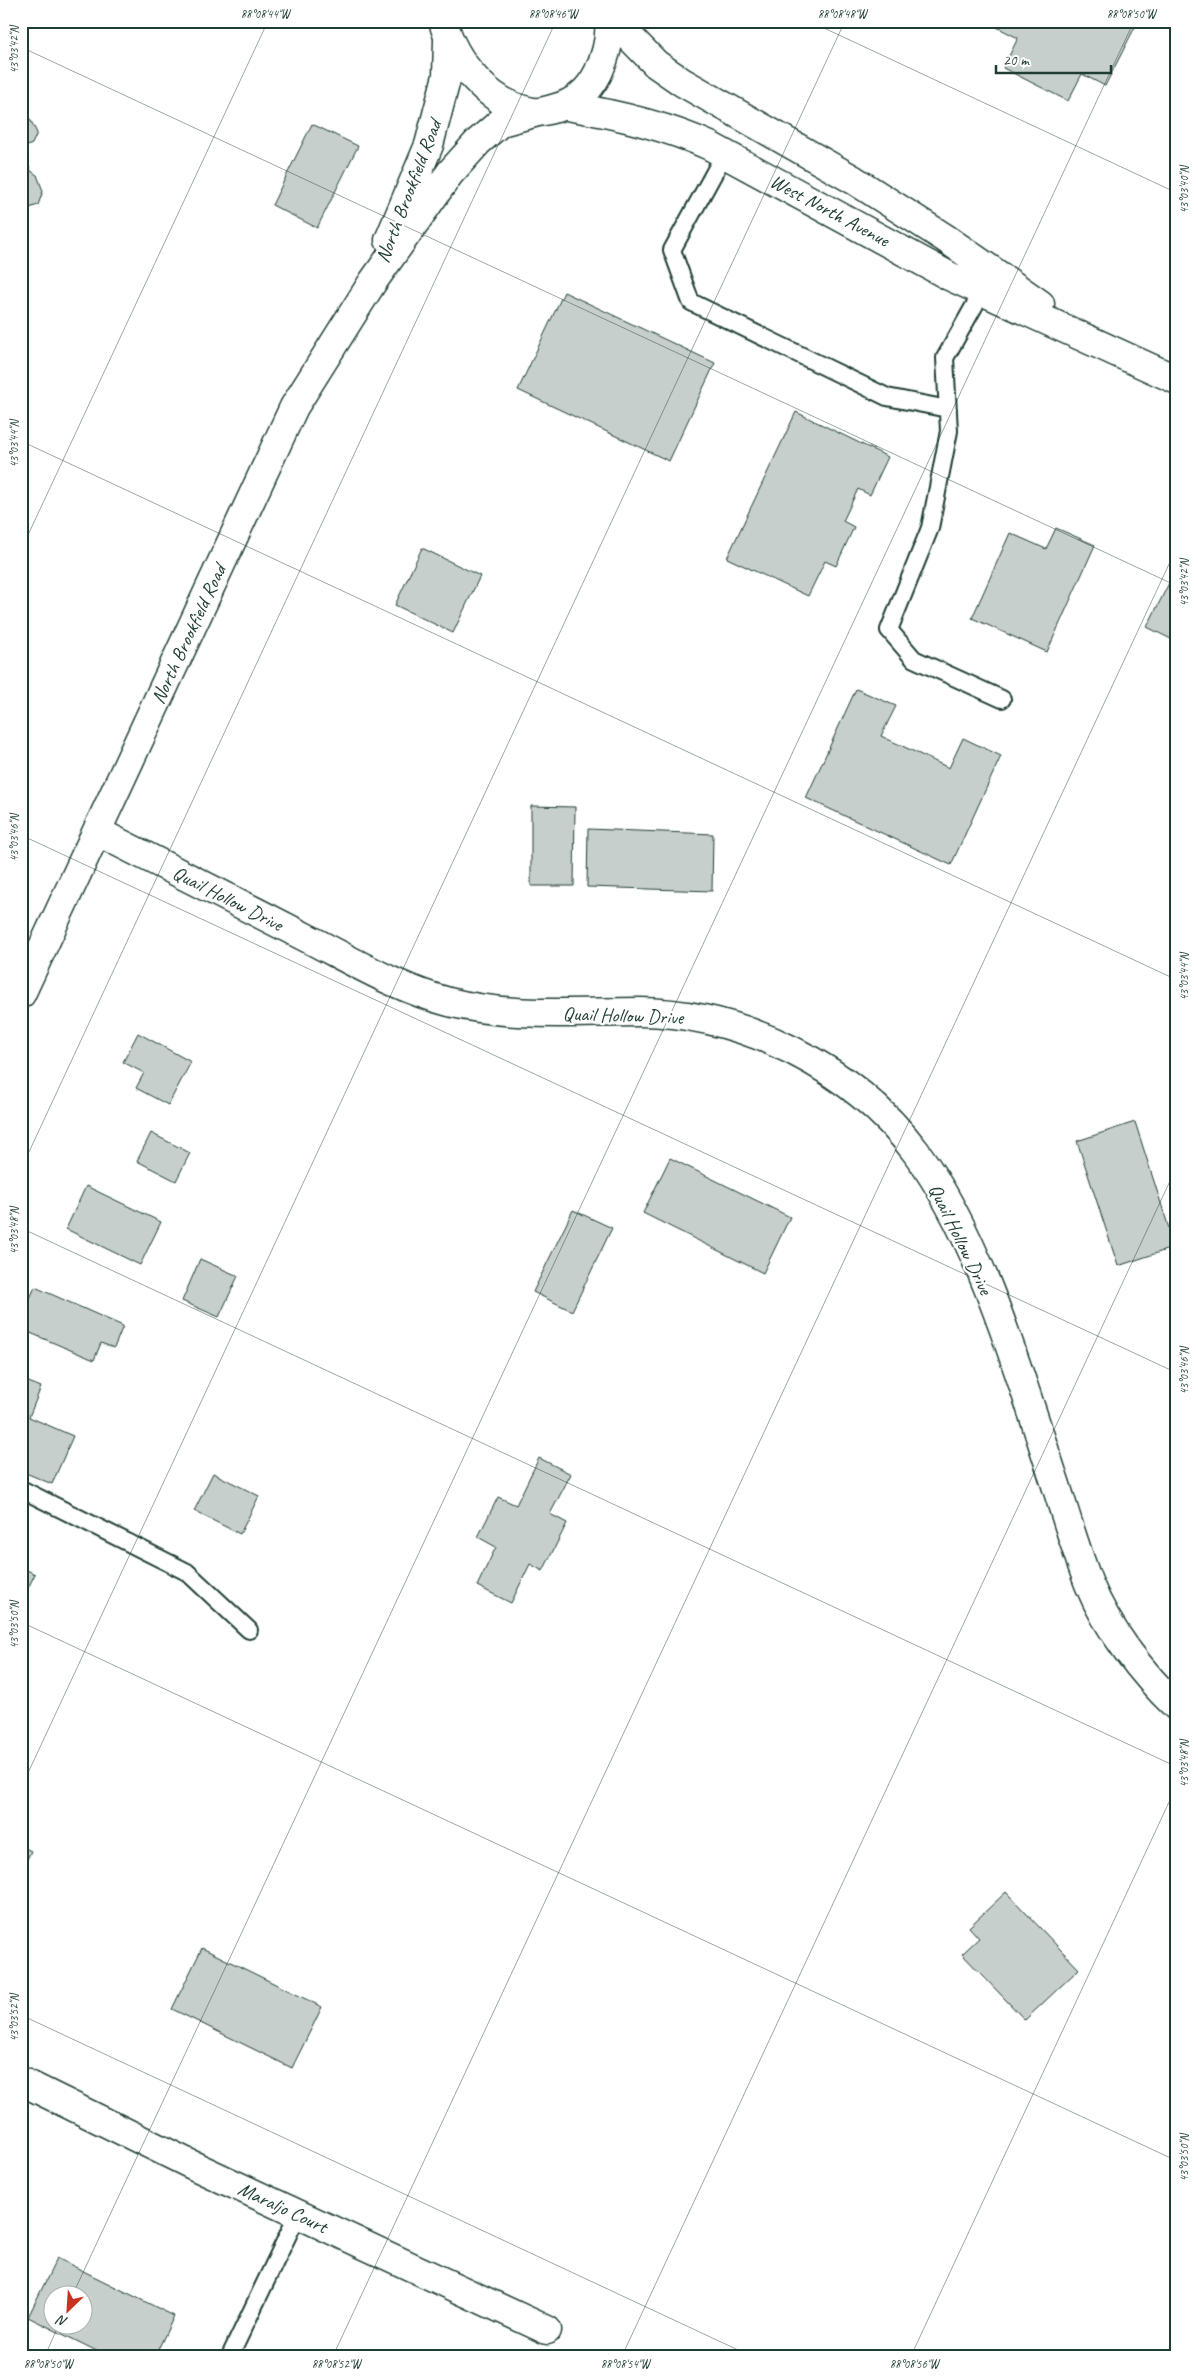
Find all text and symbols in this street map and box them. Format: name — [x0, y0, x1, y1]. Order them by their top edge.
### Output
text: 88°08'44"W — [241, 6, 292, 22]
text: 88°08'46"W — [529, 6, 580, 22]
text: 88°08'48"W — [818, 6, 869, 22]
text: 88°08'50"W — [1107, 6, 1158, 22]
text: 43°03'42"N — [6, 25, 22, 74]
scale bar — [996, 42, 1110, 74]
text: 20 m — [1003, 51, 1030, 70]
street label: North Brookfield Road — [370, 113, 448, 266]
text: 43°03'40"N — [1176, 165, 1192, 214]
street label: West North Avenue — [766, 169, 895, 253]
text: 43°03'44"N — [6, 419, 22, 468]
street label: North Brookfield Road — [145, 558, 233, 708]
text: 43°03'42"N — [1176, 558, 1192, 607]
text: 43°03'46"N — [6, 813, 22, 862]
street label: Quail Hollow Drive — [168, 860, 288, 938]
text: 43°03'44"N — [1176, 952, 1192, 1001]
street label: Quail Hollow Drive — [562, 1001, 685, 1030]
street label: Quail Hollow Drive — [923, 1180, 999, 1300]
text: 43°03'48"N — [6, 1206, 22, 1255]
text: 43°03'46"N — [1176, 1346, 1192, 1395]
text: 43°03'50"N — [6, 1600, 22, 1649]
text: 43°03'48"N — [1176, 1739, 1192, 1788]
text: 43°03'52"N — [6, 1993, 22, 2042]
text: 43°03'50"N — [1176, 2133, 1192, 2182]
street label: Maraljo Court — [234, 2176, 333, 2240]
north arrow — [42, 2284, 92, 2334]
text: N — [53, 2311, 70, 2331]
text: 88°08'50"W — [24, 2356, 75, 2372]
text: 88°08'52"W — [312, 2356, 363, 2372]
text: 88°08'54"W — [601, 2356, 652, 2372]
text: 88°08'56"W — [890, 2356, 941, 2372]

